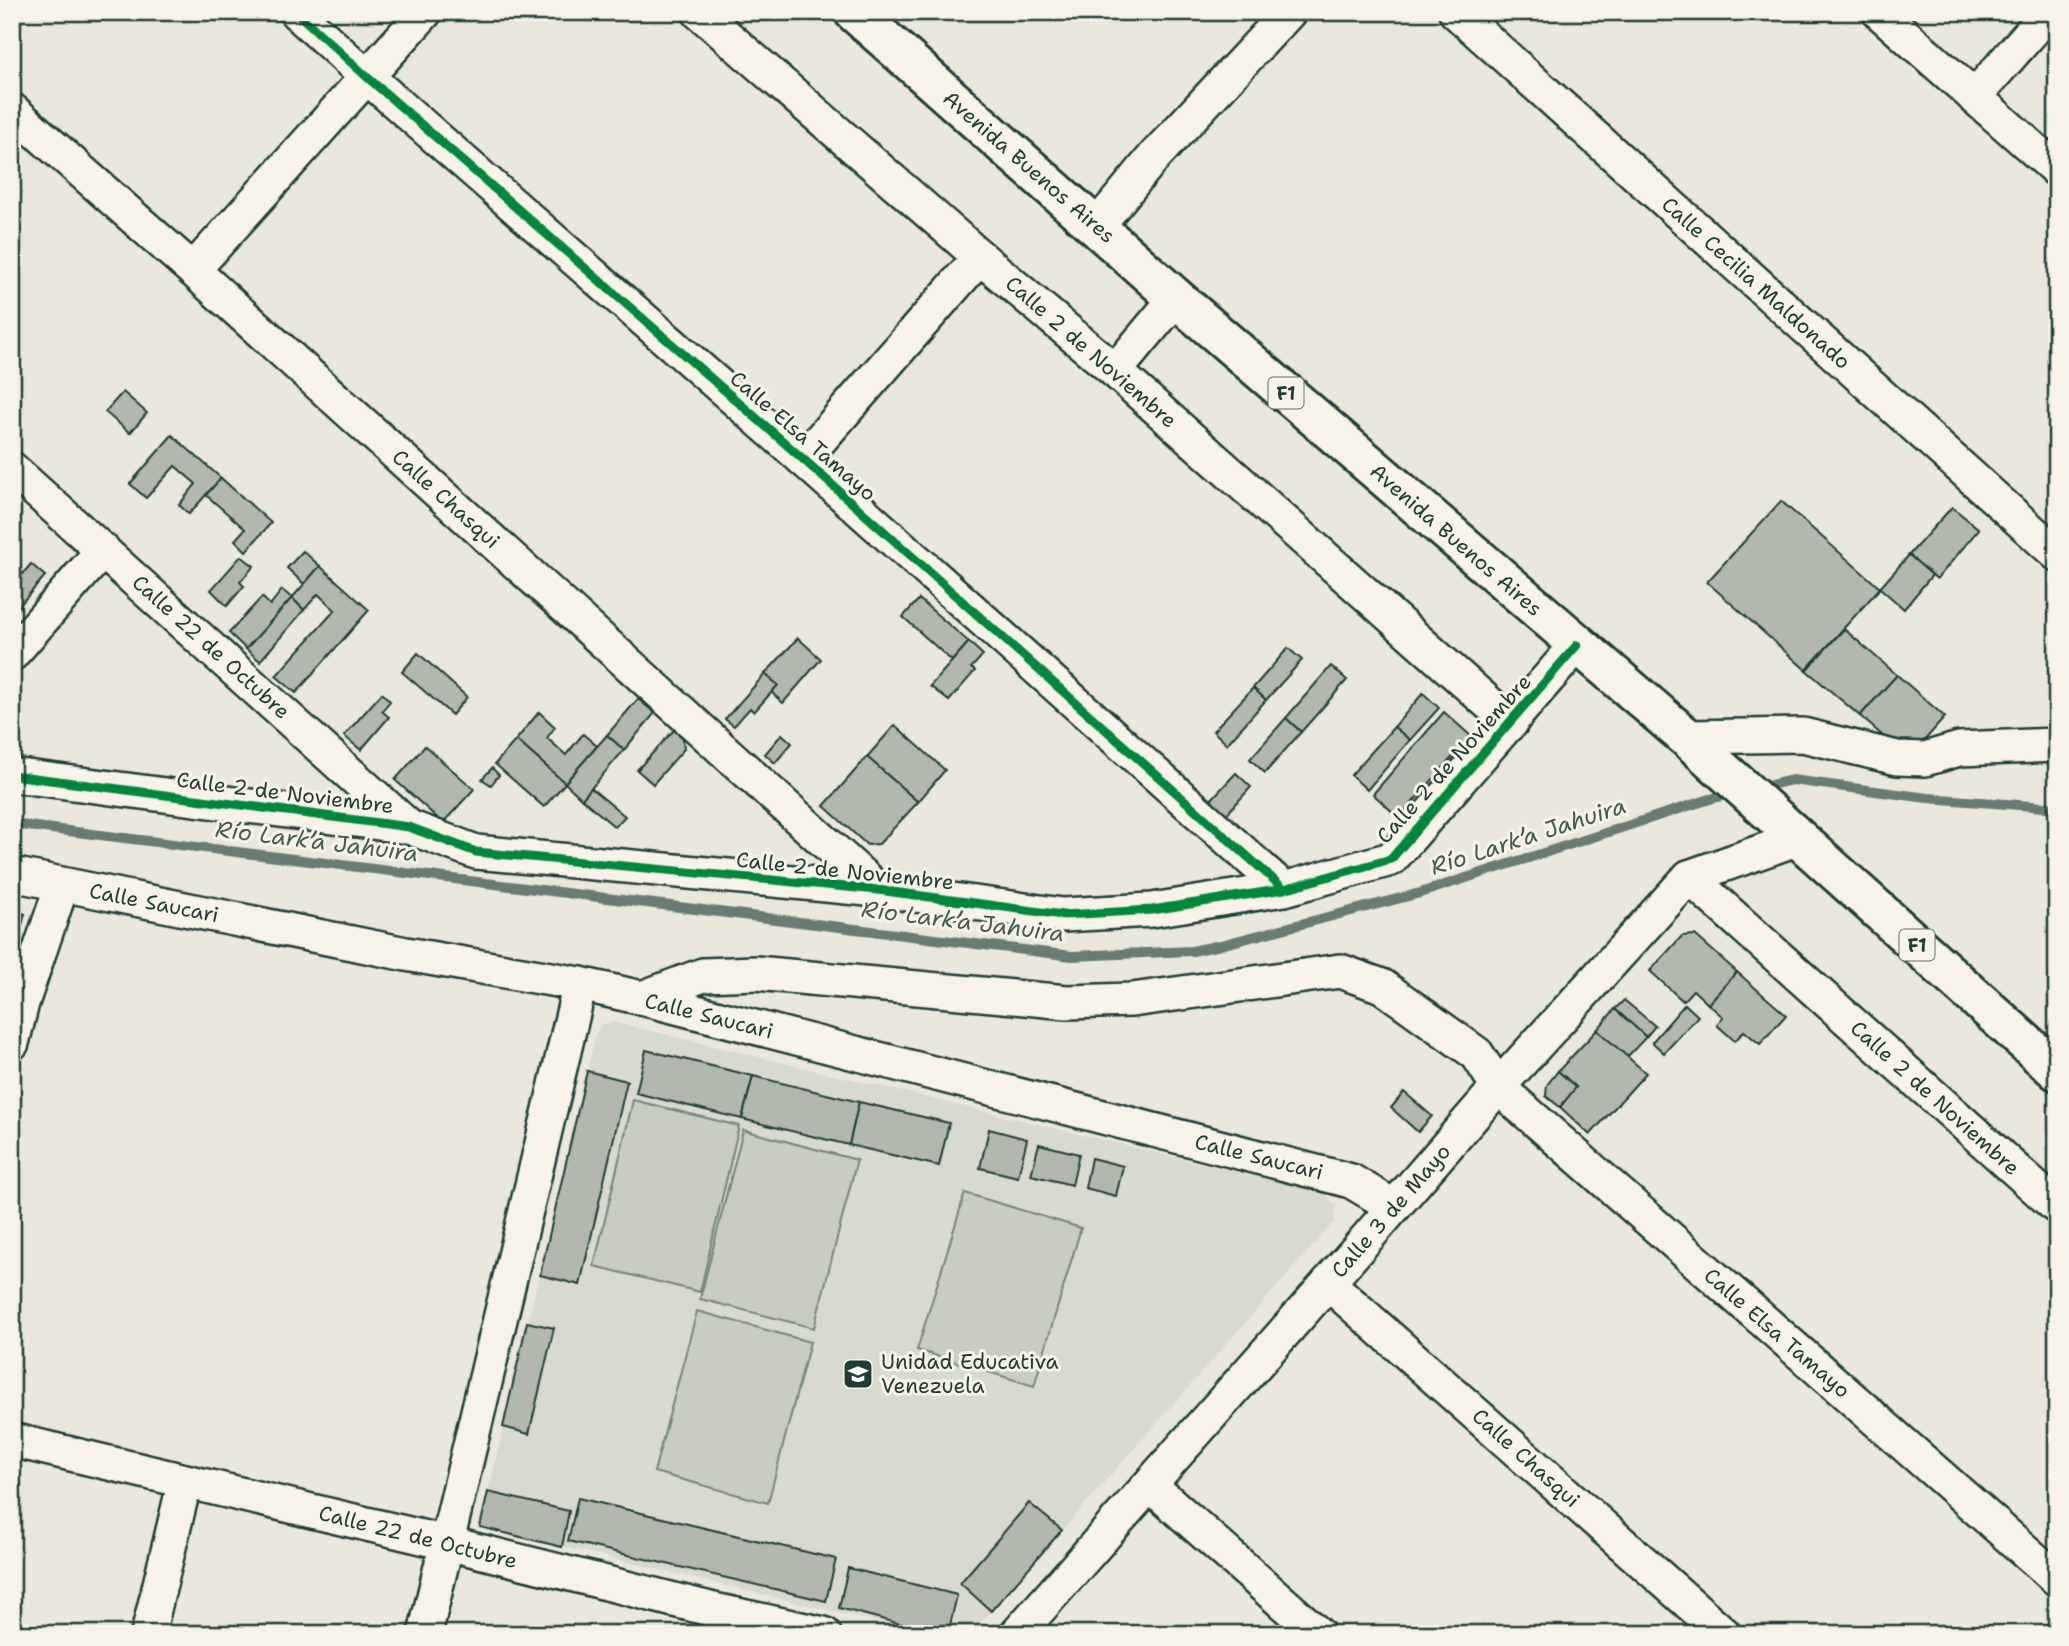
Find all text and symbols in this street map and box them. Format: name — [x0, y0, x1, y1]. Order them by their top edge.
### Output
street label: Avenida Buenos Aires — [937, 84, 1121, 250]
street label: Calle Cecilia Maldonado — [1655, 191, 1857, 375]
street label: Calle 2 de Noviembre — [999, 270, 1183, 434]
street label: Calle Elsa Tamayo — [724, 365, 882, 507]
road number: F1 — [1268, 378, 1304, 408]
street label: Calle Chasqui — [386, 443, 506, 555]
street label: Avenida Buenos Aires — [1364, 457, 1548, 623]
street label: Calle 22 de Octubre — [126, 569, 296, 725]
street label: Calle 2 de Noviembre — [1370, 668, 1538, 850]
street label: Calle 2 de Noviembre — [175, 766, 395, 820]
water label: Río Lark’a Jahuira — [1426, 790, 1630, 882]
water label: Río Lark’a Jahuira — [214, 814, 420, 868]
street label: Calle 2 de Noviembre — [735, 846, 955, 896]
street label: Calle Saucari — [87, 877, 221, 929]
water label: Río Lark’a Jahuira — [860, 894, 1066, 948]
road number: F1 — [1899, 930, 1934, 960]
street label: Calle Saucari — [642, 987, 776, 1045]
street label: Calle 2 de Noviembre — [1844, 1014, 2026, 1182]
street label: Calle Saucari — [1192, 1128, 1326, 1186]
street label: Calle 3 de Mayo — [1325, 1138, 1457, 1284]
street label: Calle Elsa Tamayo — [1698, 1262, 1856, 1404]
place label: Unidad Educativa Venezuela — [881, 1348, 1059, 1400]
school or university icon: Unidad Educativa Venezuela — [841, 1357, 875, 1391]
street label: Calle Chasqui — [1466, 1402, 1586, 1514]
street label: Calle 22 de Octubre — [316, 1499, 520, 1575]

